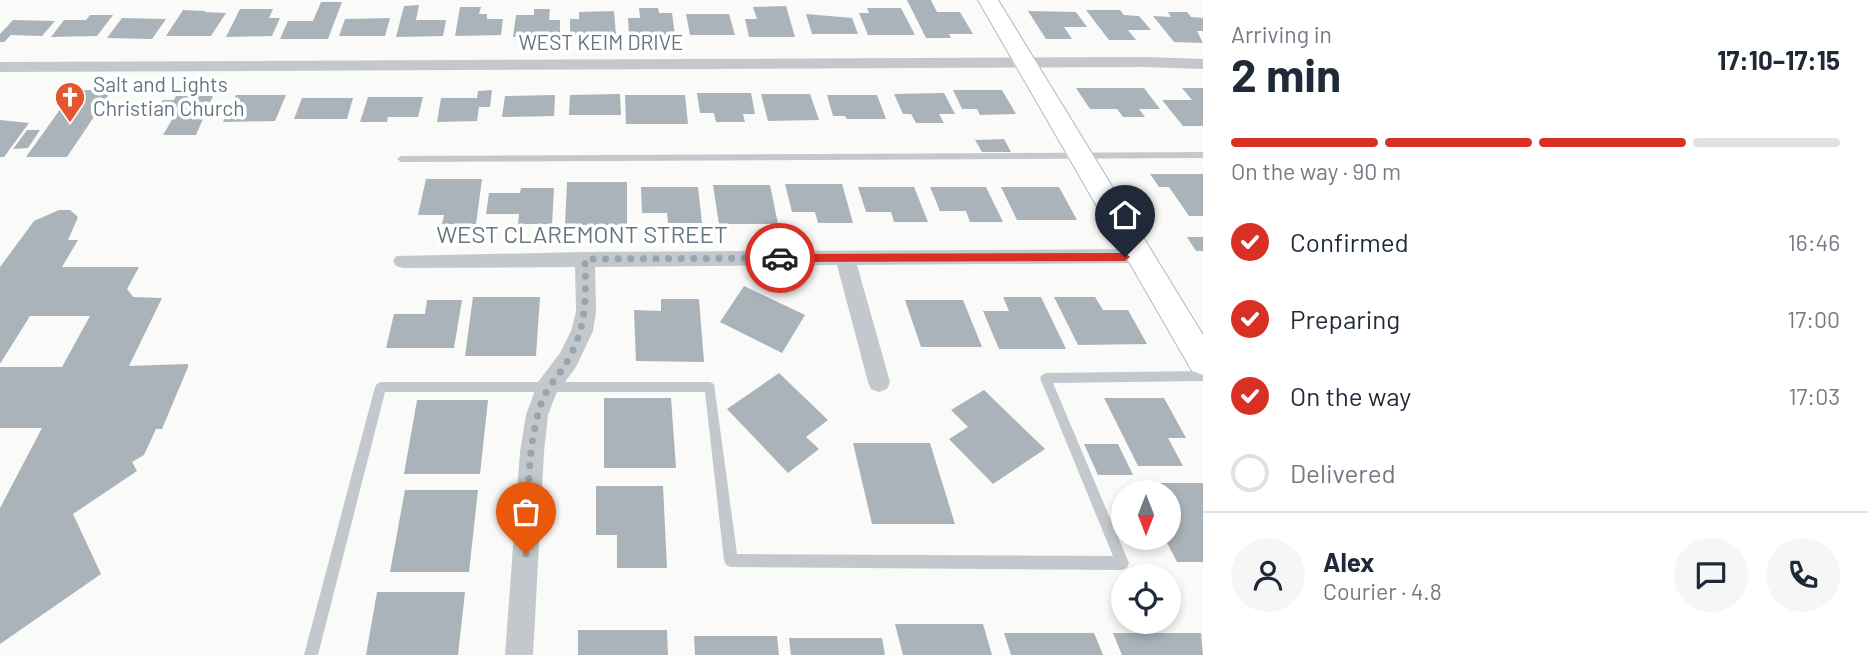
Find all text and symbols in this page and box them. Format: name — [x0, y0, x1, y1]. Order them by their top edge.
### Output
text: Arriving in — [1231, 20, 1332, 48]
street label: WEST KEIM DRIVE — [518, 29, 684, 54]
text: 17:10–17:15 — [1717, 44, 1840, 75]
text: 2 min — [1231, 46, 1341, 101]
place label: Salt and Lights Christian Church — [93, 71, 245, 120]
church icon: Salt and Lights Christian Church — [53, 80, 87, 124]
text: On the way · 90 m — [1231, 157, 1401, 185]
pin — [1095, 185, 1155, 257]
icon: home — [1106, 196, 1144, 234]
street label: WEST CLAREMONT STREET — [436, 219, 728, 248]
courier — [745, 223, 815, 293]
icon: check — [1231, 223, 1269, 261]
text: Confirmed — [1290, 226, 1409, 257]
text: 16:46 — [1788, 228, 1840, 256]
icon: car — [761, 239, 799, 277]
icon: check — [1231, 300, 1269, 338]
text: Preparing — [1290, 303, 1400, 334]
text: 17:00 — [1787, 305, 1840, 333]
icon: check — [1231, 377, 1269, 415]
text: On the way — [1290, 380, 1411, 411]
text: 17:03 — [1788, 382, 1840, 410]
text: Delivered — [1290, 457, 1396, 488]
north arrow — [1111, 480, 1181, 550]
map controls — [1111, 480, 1181, 634]
pin — [496, 482, 556, 554]
icon: bag — [507, 493, 545, 531]
button: person — [1231, 538, 1305, 612]
button: chat — [1674, 538, 1748, 612]
button: phone — [1766, 538, 1840, 612]
text: Alex — [1323, 546, 1374, 577]
button: locate — [1111, 564, 1181, 634]
text: Courier · 4.8 — [1323, 577, 1442, 605]

